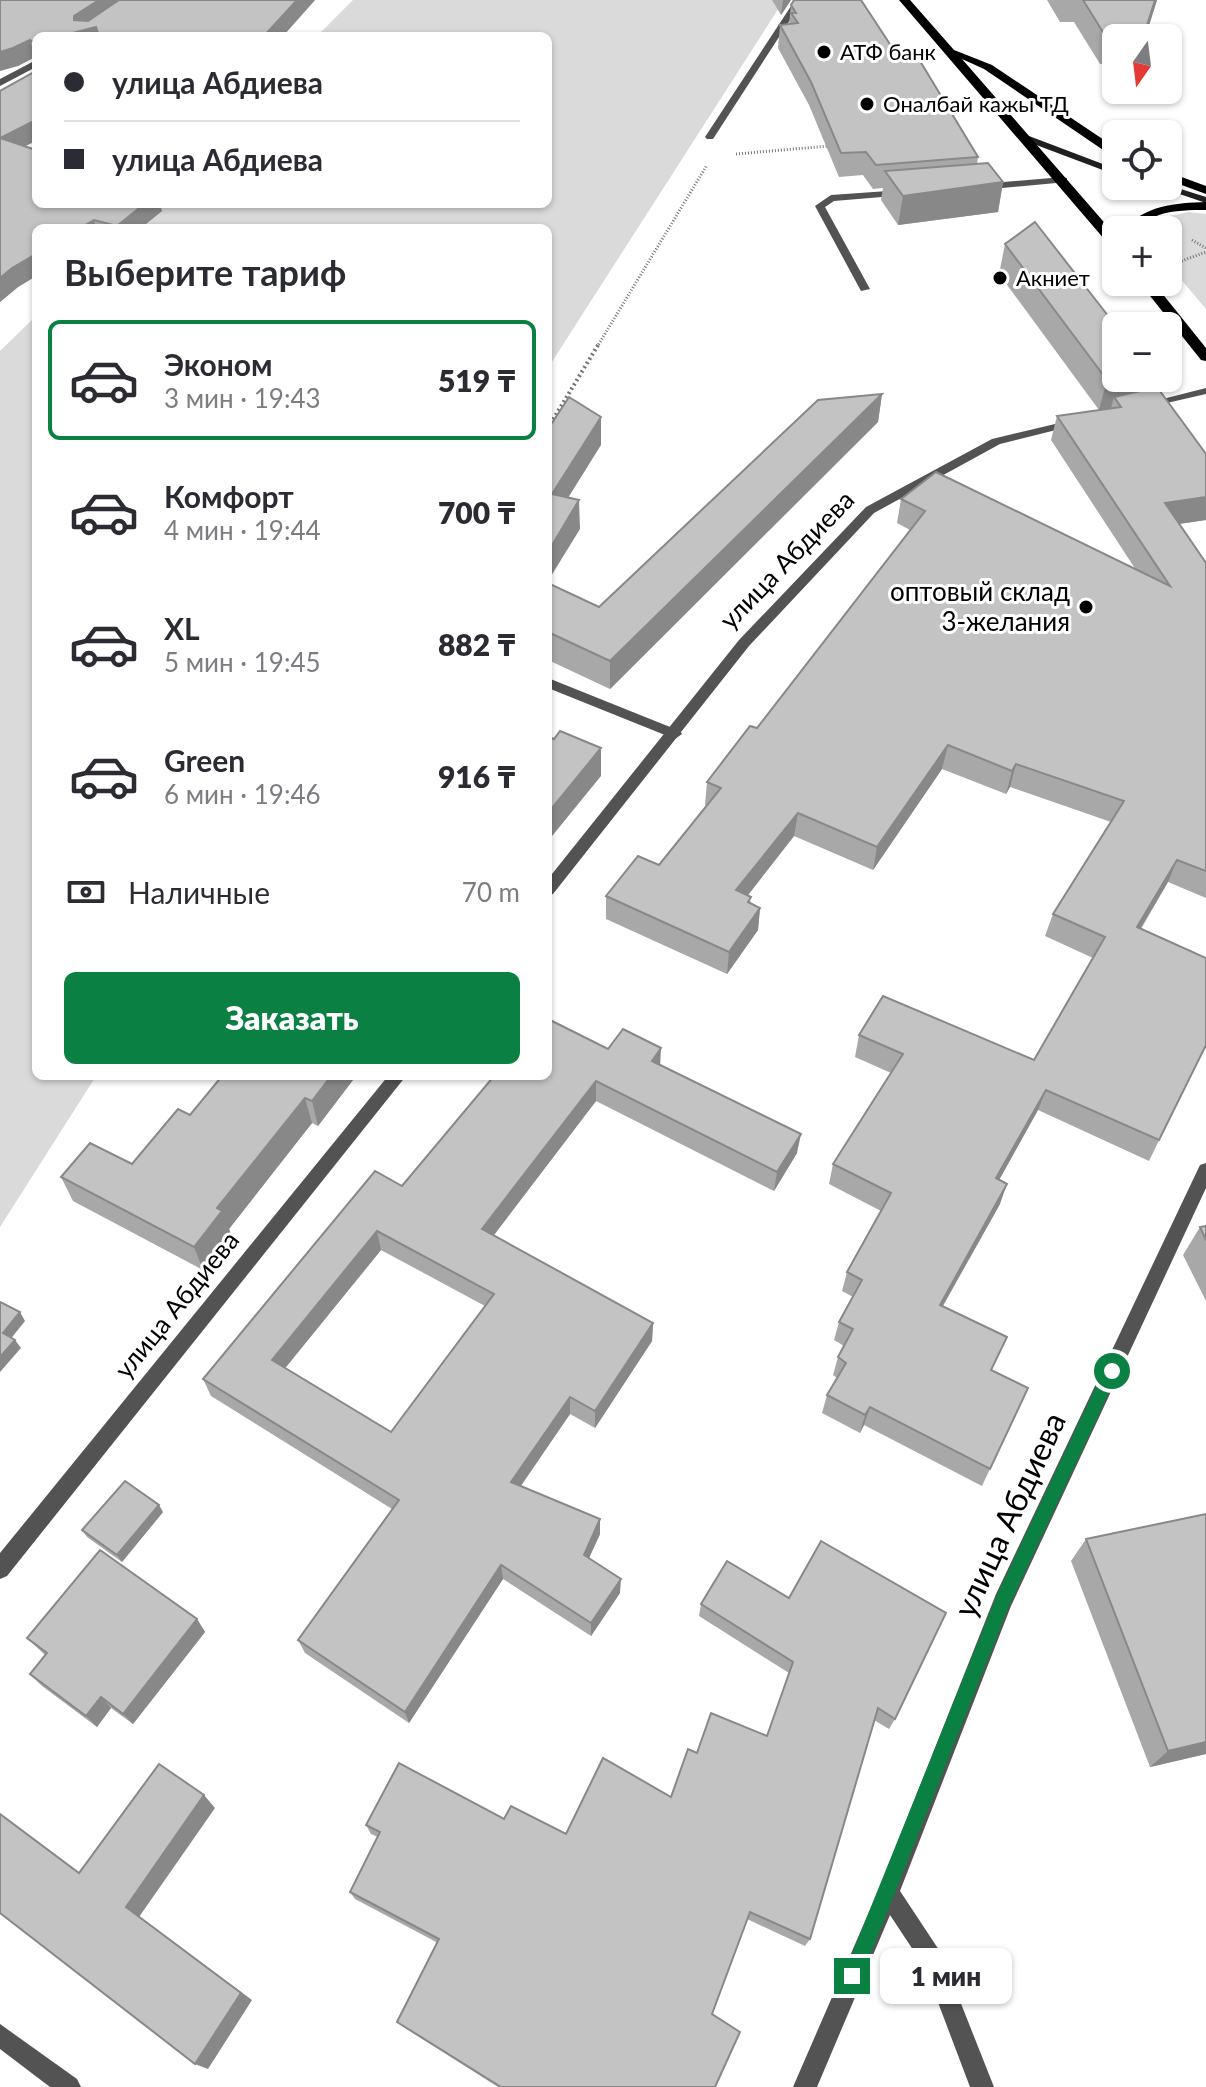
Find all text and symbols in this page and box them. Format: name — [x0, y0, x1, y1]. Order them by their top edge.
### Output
north arrow — [1102, 24, 1182, 104]
map controls — [1102, 24, 1182, 392]
place label: АТФ банк — [840, 38, 937, 65]
marker: АТФ банк — [815, 43, 833, 61]
text: улица Абдиева — [112, 64, 323, 100]
place label: Оналбай кажы ТД — [883, 90, 1069, 117]
marker: Оналбай кажы ТД — [858, 95, 876, 113]
button: locate — [1102, 120, 1182, 200]
text: улица Абдиева — [112, 141, 323, 177]
button: + — [1102, 216, 1182, 296]
text: Выберите тариф — [64, 250, 346, 294]
place label: Акниет — [1016, 264, 1090, 291]
marker: Акниет — [991, 269, 1009, 287]
button: − — [1102, 312, 1182, 392]
icon: car — [68, 344, 140, 416]
text: Эконом — [164, 346, 273, 382]
text: 519 ₸ — [438, 362, 516, 398]
text: 3 мин · 19:43 — [164, 382, 321, 414]
icon: car — [68, 476, 140, 548]
text: Комфорт — [164, 478, 294, 514]
street label: улица Абдиева — [712, 483, 860, 635]
text: 700 ₸ — [438, 494, 516, 530]
text: 4 мин · 19:44 — [164, 514, 321, 546]
place label: оптовый склад 3-желания — [890, 575, 1070, 637]
marker: оптовый склад 3-желания — [1077, 598, 1095, 616]
icon: car — [68, 608, 140, 680]
text: XL — [164, 610, 200, 646]
text: 882 ₸ — [438, 626, 516, 662]
text: 5 мин · 19:45 — [164, 646, 321, 678]
icon: car — [68, 740, 140, 812]
text: Green — [164, 742, 245, 778]
text: 916 ₸ — [438, 758, 516, 794]
text: 6 мин · 19:46 — [164, 778, 321, 810]
icon: cash — [64, 870, 108, 914]
text: Наличные — [128, 874, 270, 910]
text: 70 m — [462, 876, 520, 908]
button: Заказать — [64, 972, 520, 1064]
street label: улица Абдиева — [107, 1224, 245, 1384]
route start — [1094, 1353, 1130, 1389]
street label: улица Абдиева — [944, 1406, 1073, 1623]
callout: 1 мин — [880, 1948, 1012, 2004]
route end — [834, 1958, 870, 1994]
text: 1 мин — [911, 1960, 981, 1992]

